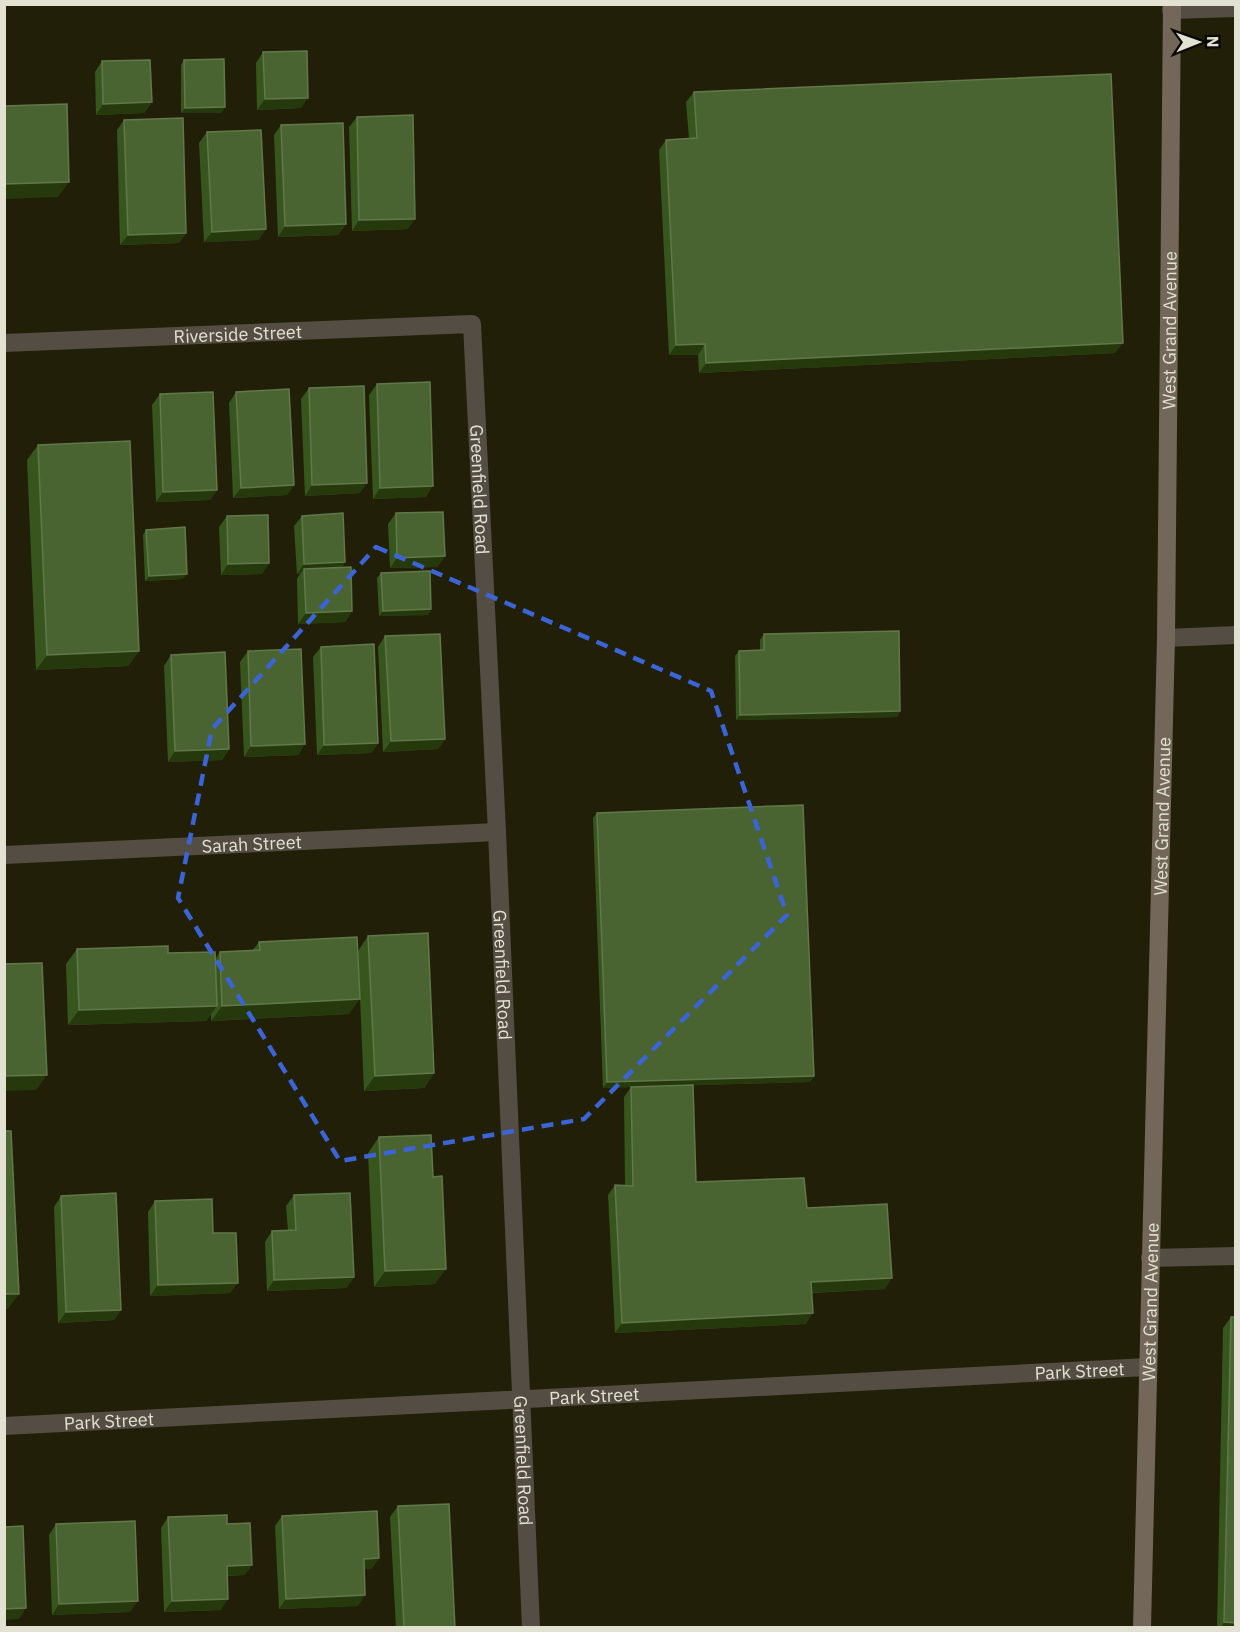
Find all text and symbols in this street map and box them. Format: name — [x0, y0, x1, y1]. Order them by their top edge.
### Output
north arrow — [1168, 12, 1228, 72]
text: N — [1203, 36, 1223, 48]
street label: West Grand Avenue — [1157, 251, 1181, 410]
street label: Riverside Street — [173, 319, 303, 348]
street label: Greenfield Road — [465, 424, 495, 555]
street label: West Grand Avenue — [1148, 737, 1175, 896]
street label: Sarah Street — [201, 830, 302, 857]
street label: Greenfield Road — [489, 909, 517, 1040]
street label: West Grand Avenue — [1136, 1222, 1163, 1382]
street label: Park Street — [1034, 1357, 1125, 1384]
street label: Park Street — [549, 1382, 640, 1409]
street label: Greenfield Road — [510, 1395, 538, 1526]
street label: Park Street — [63, 1407, 154, 1434]

